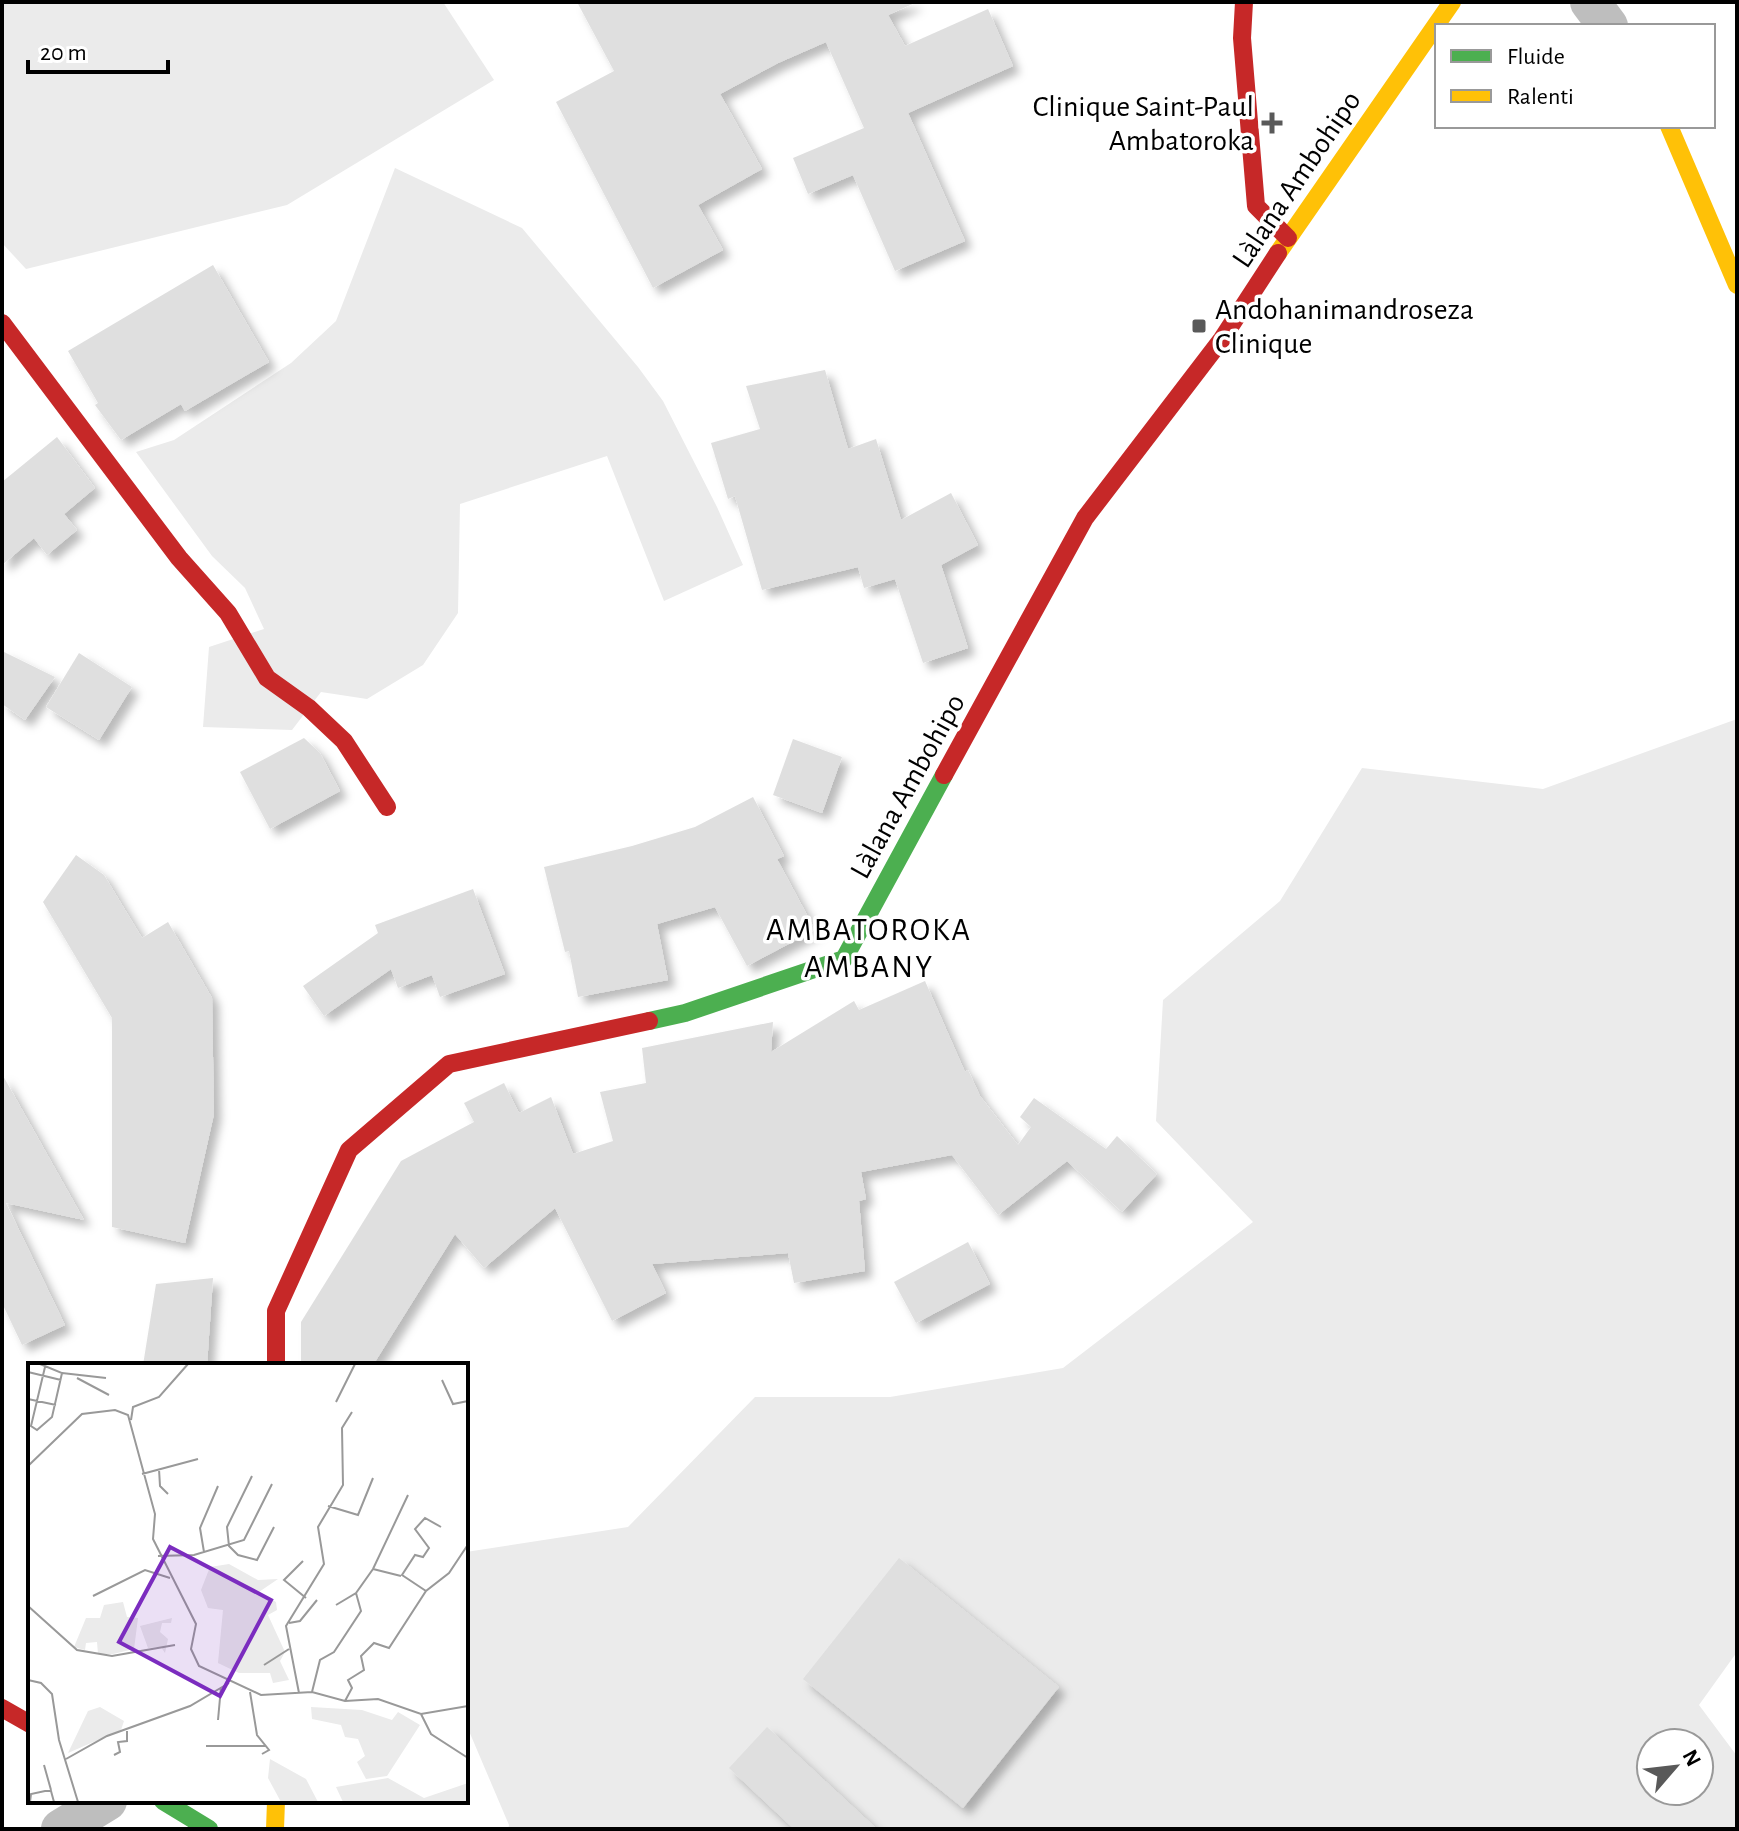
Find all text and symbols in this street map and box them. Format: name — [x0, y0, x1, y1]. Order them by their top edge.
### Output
scale bar — [28, 24, 168, 74]
legend — [1435, 24, 1715, 128]
text: 20 m — [40, 41, 87, 65]
text: Fluide — [1507, 45, 1565, 69]
text: Ralenti — [1507, 85, 1574, 109]
street label: Làlana Ambohipo — [1227, 86, 1367, 273]
place label: Clinique Saint-Paul Ambatoroka — [1033, 92, 1254, 156]
marker: Clinique Saint-Paul Ambatoroka — [1261, 112, 1283, 134]
place label: Andohanimandroseza Clinique — [1215, 295, 1474, 359]
marker: Andohanimandroseza Clinique — [1190, 317, 1208, 335]
street label: Làlana Ambohipo — [845, 689, 971, 884]
district label: AMBATOROKA AMBANY — [766, 914, 972, 983]
inset map — [28, 1363, 468, 1803]
north arrow — [1635, 1727, 1715, 1807]
text: N — [1678, 1746, 1705, 1770]

